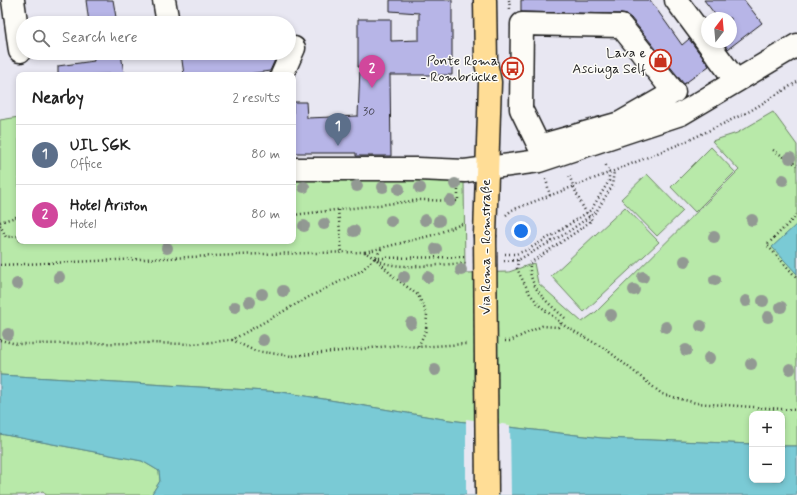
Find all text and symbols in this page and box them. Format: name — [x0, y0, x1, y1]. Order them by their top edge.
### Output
north arrow — [701, 12, 737, 48]
search box — [16, 16, 296, 60]
icon: search — [30, 27, 52, 49]
text: Search here — [62, 28, 138, 48]
place label: Lava e Asciuga Self — [572, 44, 646, 79]
shop icon: Lava e Asciuga Self — [648, 48, 674, 74]
place label: Ponte Roma - Rombrücke — [420, 52, 498, 86]
pin: 2 — [359, 55, 385, 88]
bus stop icon: Ponte Roma - Rombrücke — [500, 56, 526, 82]
text: Nearby — [32, 87, 84, 109]
text: 2 results — [233, 90, 280, 107]
house number: 30 — [363, 104, 375, 120]
pin: 1 — [325, 113, 351, 146]
text: UIL SGK — [70, 136, 130, 156]
text: 1 — [42, 146, 48, 163]
text: 80 m — [251, 146, 280, 163]
text: Office — [70, 156, 102, 173]
street label: Via Roma - Romstraße — [477, 179, 495, 315]
text: Hotel Ariston — [70, 196, 147, 216]
text: 2 — [42, 206, 48, 223]
text: 80 m — [251, 206, 280, 223]
text: Hotel — [70, 216, 96, 233]
your location — [511, 221, 531, 241]
map controls — [749, 411, 785, 483]
button: + — [749, 411, 785, 447]
button: − — [749, 447, 785, 483]

